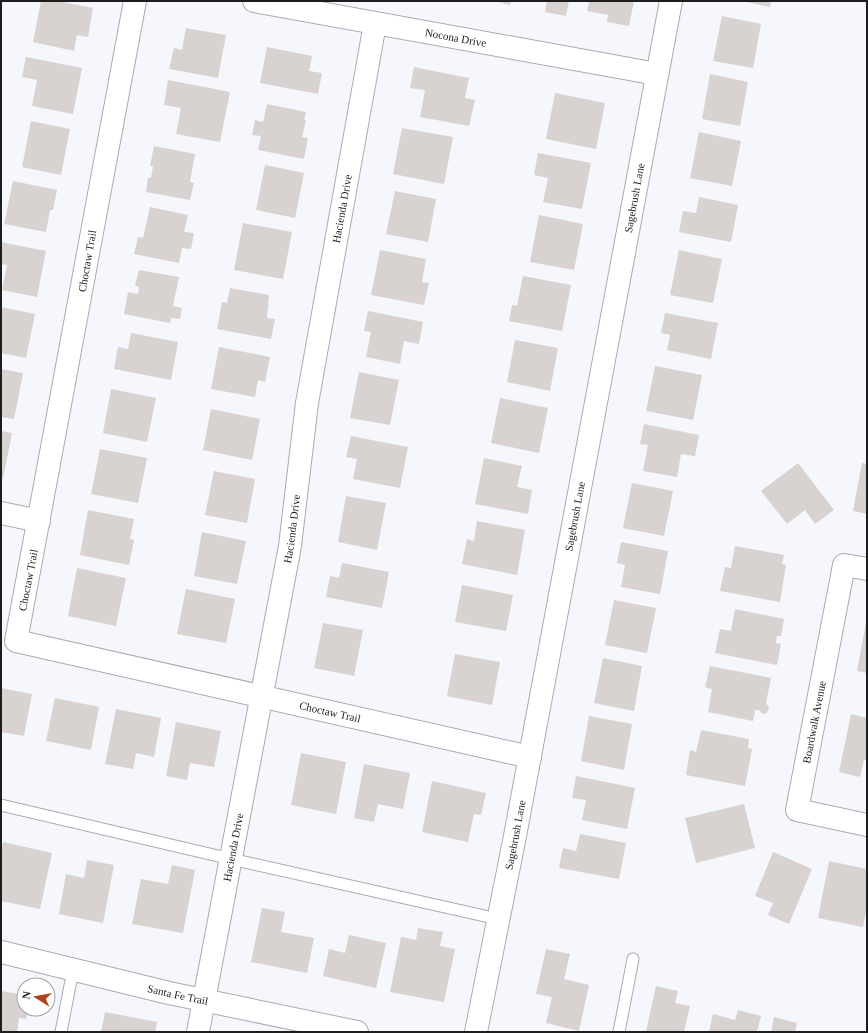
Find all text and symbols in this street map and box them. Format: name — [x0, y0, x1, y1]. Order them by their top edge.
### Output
street label: Nocona Drive — [424, 26, 487, 49]
street label: Sagebrush Lane — [622, 162, 647, 234]
street label: Hacienda Drive — [330, 173, 354, 244]
street label: Choctaw Trail — [76, 229, 98, 293]
street label: Sagebrush Lane — [562, 480, 587, 552]
street label: Hacienda Drive — [281, 493, 302, 564]
street label: Choctaw Trail — [16, 548, 40, 612]
street label: Boardwalk Avenue — [800, 680, 828, 764]
street label: Choctaw Trail — [298, 699, 362, 725]
street label: Sagebrush Lane — [502, 799, 528, 871]
street label: Hacienda Drive — [221, 812, 245, 882]
north arrow — [16, 977, 56, 1017]
street label: Santa Fe Trail — [146, 982, 209, 1007]
text: N — [20, 990, 33, 1000]

